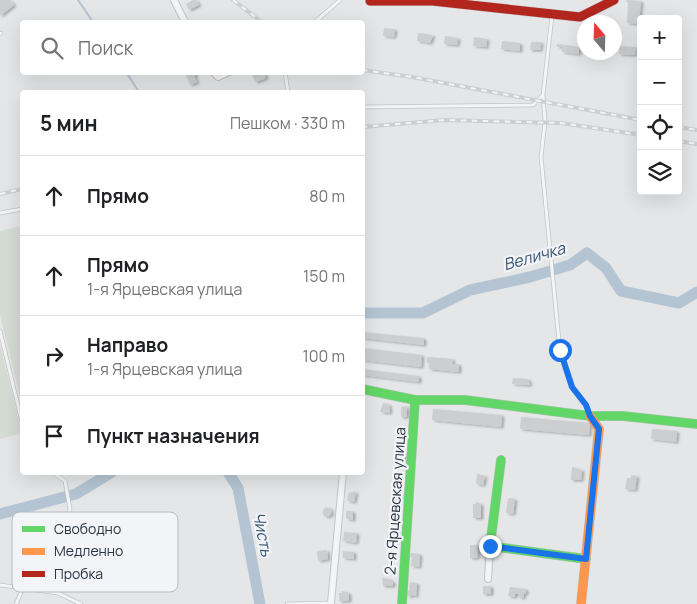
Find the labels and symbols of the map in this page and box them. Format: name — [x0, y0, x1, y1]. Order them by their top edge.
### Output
north arrow — [577, 15, 622, 60]
water label: Величка — [501, 236, 568, 275]
route start — [549, 339, 572, 362]
street label: 2-я Ярцевская улица — [379, 426, 411, 576]
water label: Чисть — [248, 510, 278, 558]
legend — [12, 512, 178, 592]
text: Свободно — [54, 519, 121, 538]
route end — [479, 535, 502, 558]
text: Медленно — [54, 541, 123, 560]
text: Пробка — [54, 564, 103, 583]

